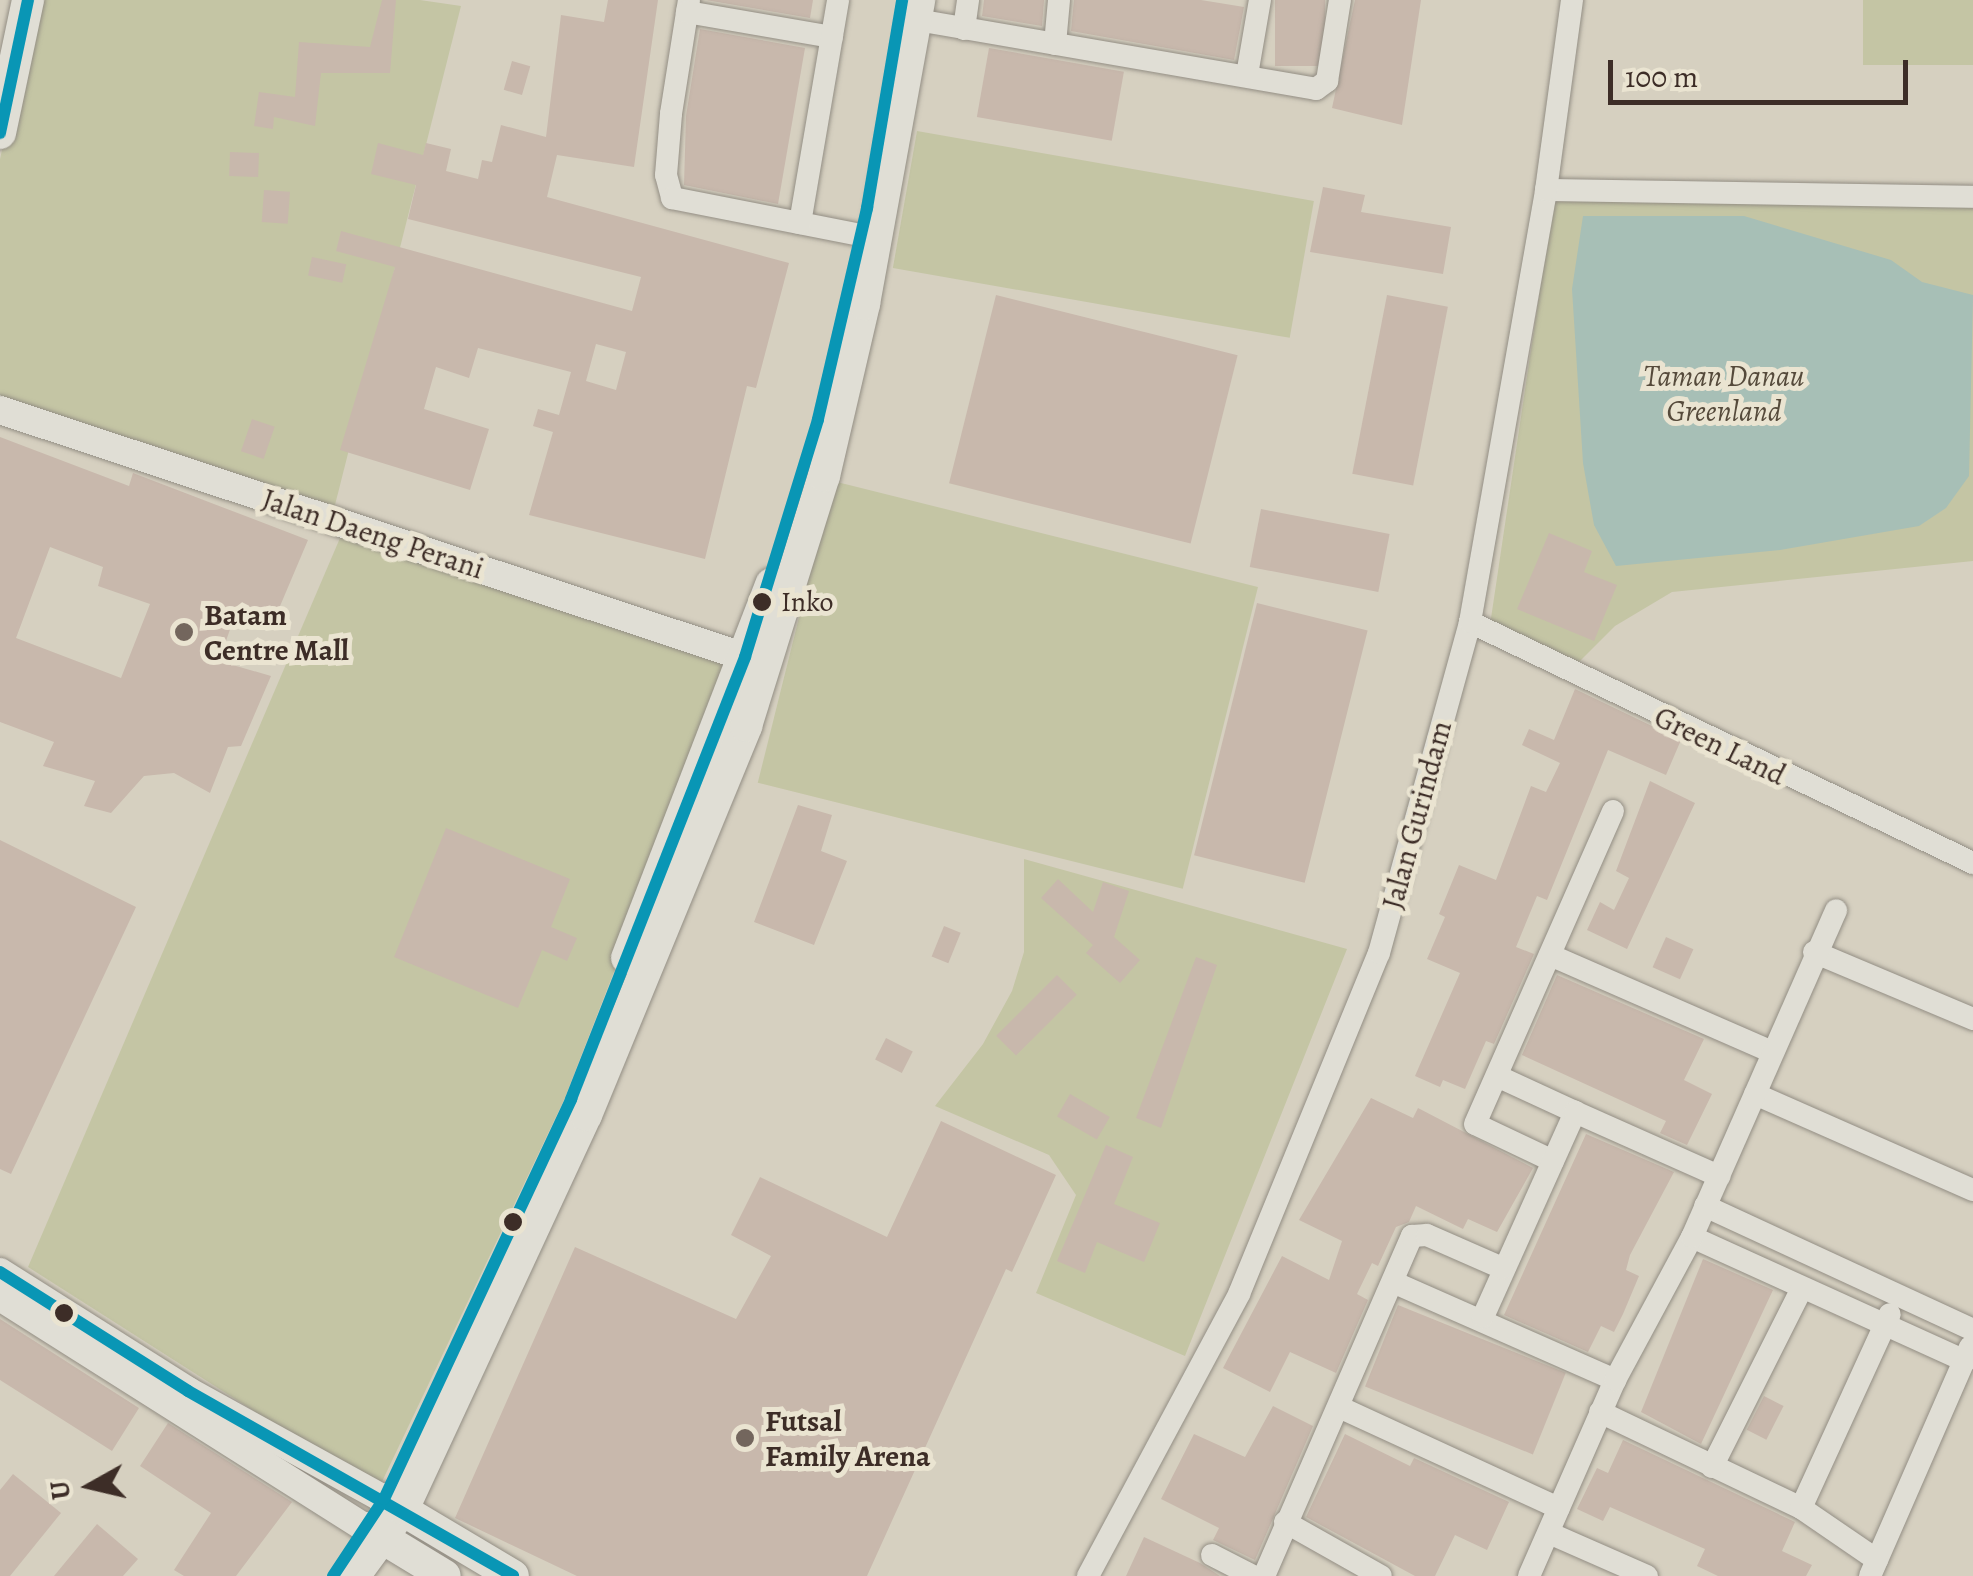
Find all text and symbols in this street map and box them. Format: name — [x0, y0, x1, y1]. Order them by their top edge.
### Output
scale bar — [1613, 40, 1913, 102]
text: 100 m — [1625, 57, 1698, 97]
park label: Taman Danau Greenland — [1643, 358, 1805, 428]
street label: Jalan Daeng Perani — [258, 481, 488, 587]
place label: Inko — [781, 585, 833, 619]
marker: Inko — [752, 592, 772, 612]
place label: Batam Centre Mall — [204, 597, 349, 668]
marker: Batam Centre Mall — [173, 621, 195, 643]
street label: Green Land — [1648, 699, 1792, 793]
street label: Jalan Gurindam — [1375, 717, 1459, 913]
unlabelled marker — [503, 1212, 523, 1232]
unlabelled marker — [54, 1303, 74, 1323]
place label: Futsal Family Arena — [765, 1403, 930, 1474]
marker: Futsal Family Arena — [734, 1427, 756, 1449]
north arrow — [40, 1436, 140, 1536]
text: U — [40, 1478, 80, 1502]

